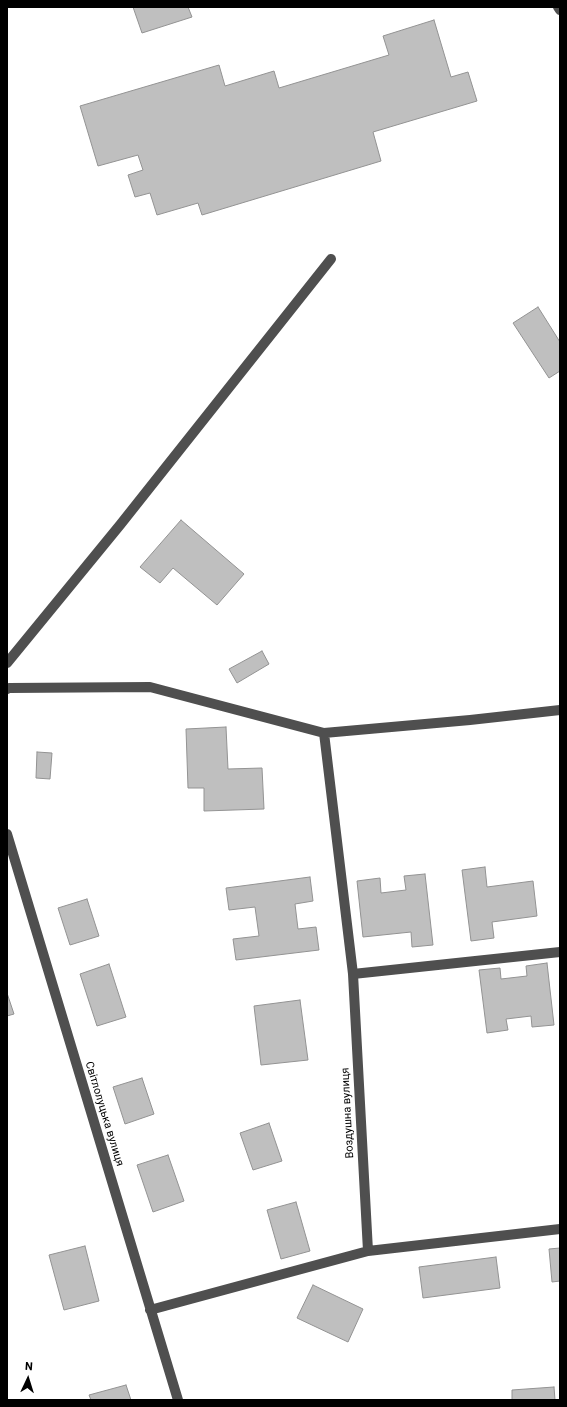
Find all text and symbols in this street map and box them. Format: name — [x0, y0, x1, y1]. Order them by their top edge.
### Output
street label: Світлолуцька вулиця — [82, 1060, 126, 1168]
street label: Воздушна вулиця — [339, 1067, 357, 1159]
north arrow — [8, 1359, 48, 1399]
text: N — [25, 1360, 33, 1373]

